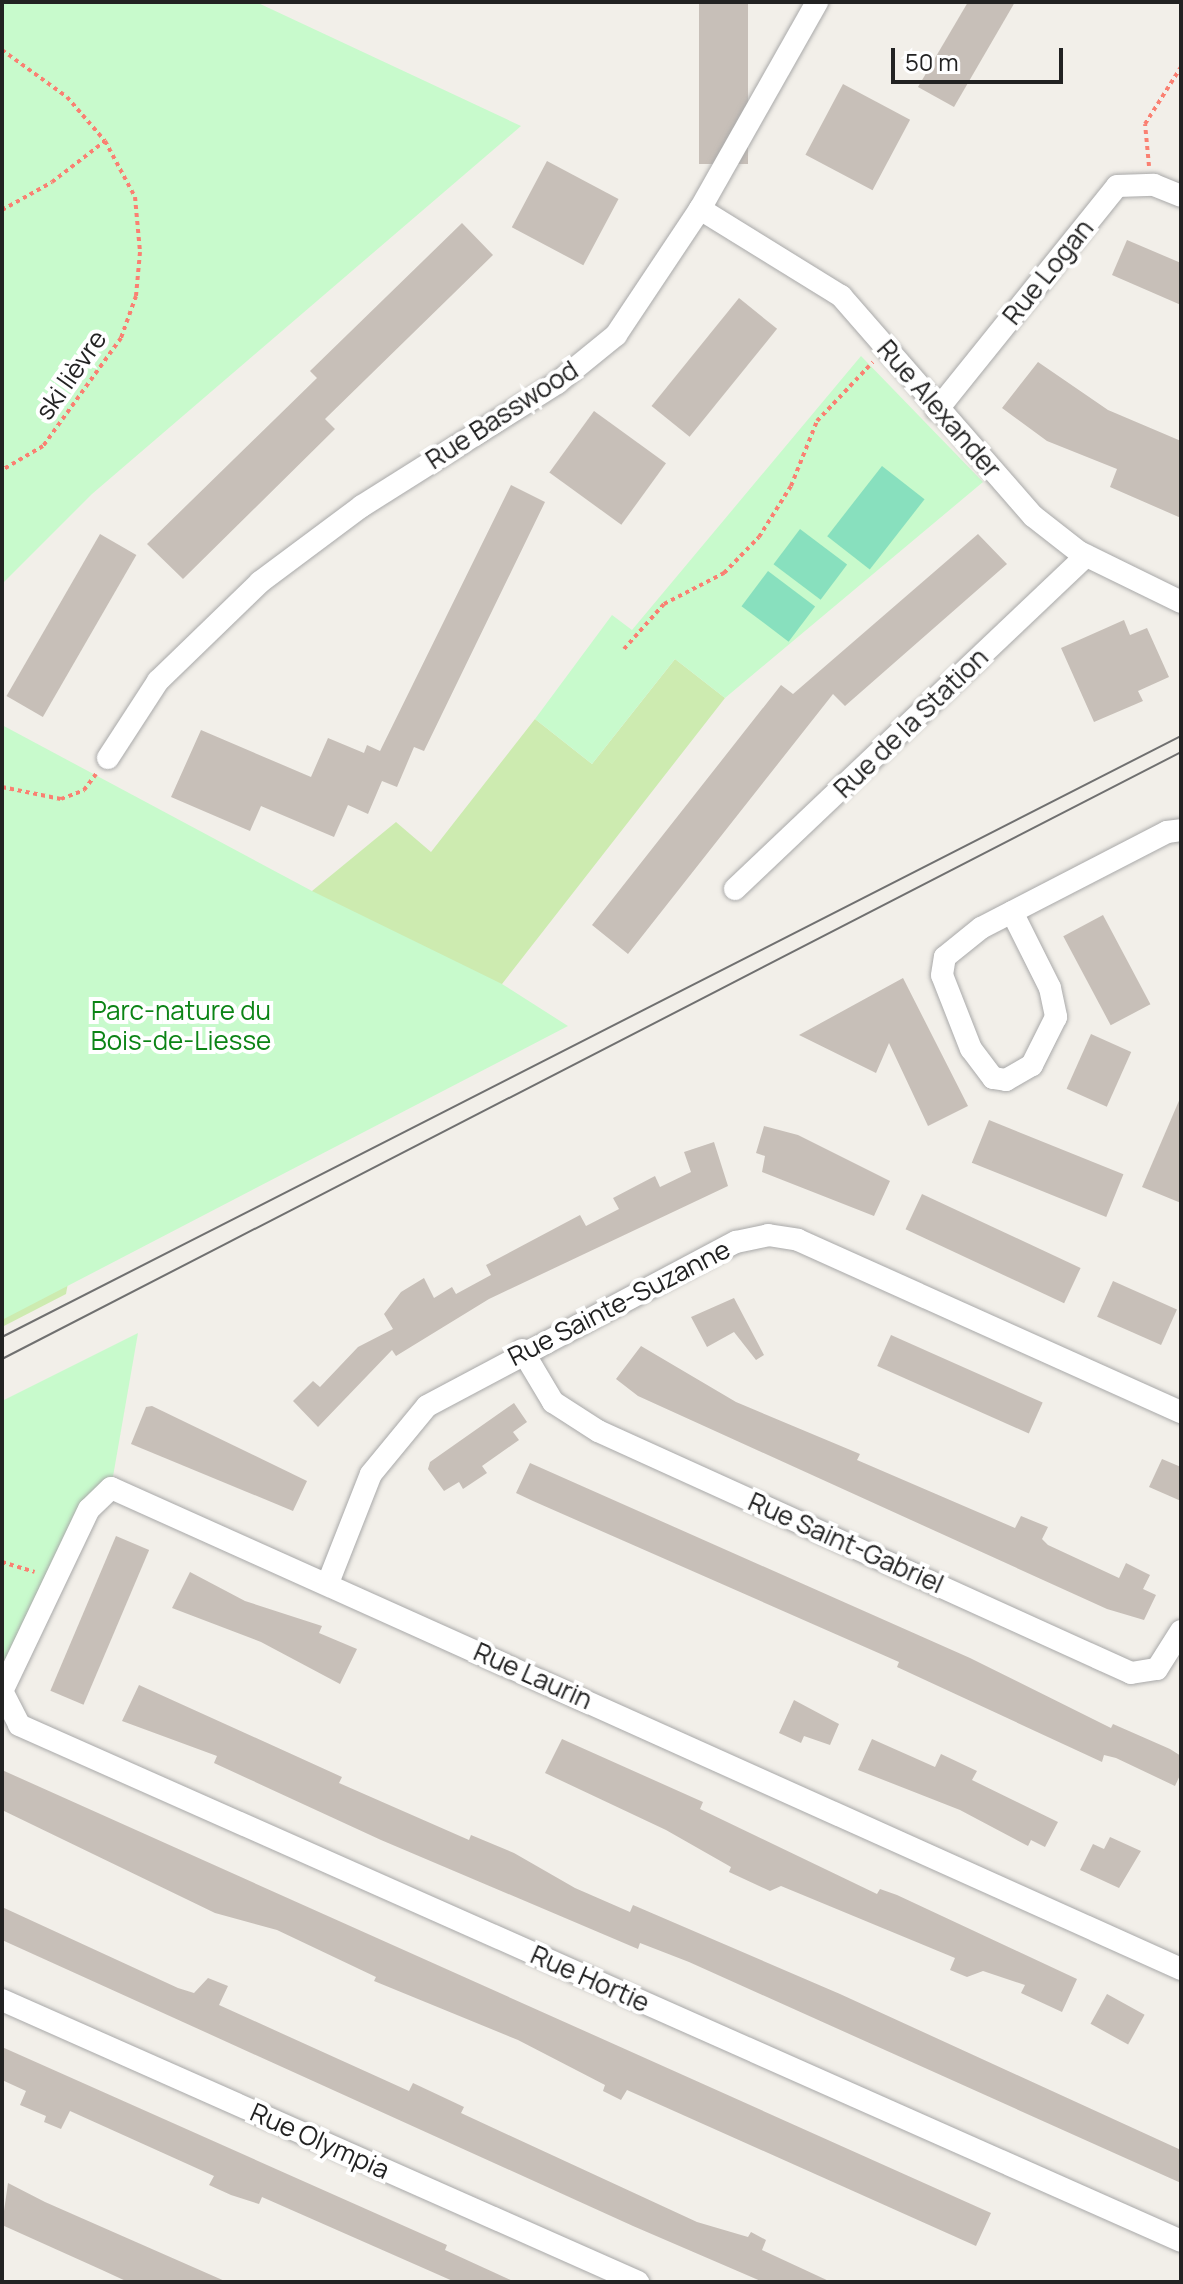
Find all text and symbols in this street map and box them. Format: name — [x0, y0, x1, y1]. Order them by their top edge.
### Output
scale bar — [895, 32, 1067, 82]
text: 50 m — [905, 45, 959, 78]
street label: Rue Logan — [996, 213, 1100, 331]
street label: ski lièvre — [29, 324, 113, 426]
street label: Rue Alexander — [871, 334, 1007, 484]
street label: Rue Basswood — [420, 354, 584, 476]
street label: Rue de la Station — [828, 642, 994, 804]
park label: Parc-nature du Bois-de-Liesse — [91, 995, 271, 1056]
street label: Rue Sainte-Suzanne — [503, 1233, 735, 1373]
street label: Rue Saint-Gabriel — [744, 1486, 948, 1600]
street label: Rue Laurin — [469, 1636, 597, 1716]
street label: Rue Hortie — [526, 1939, 654, 2019]
street label: Rue Olympia — [246, 2096, 394, 2186]

